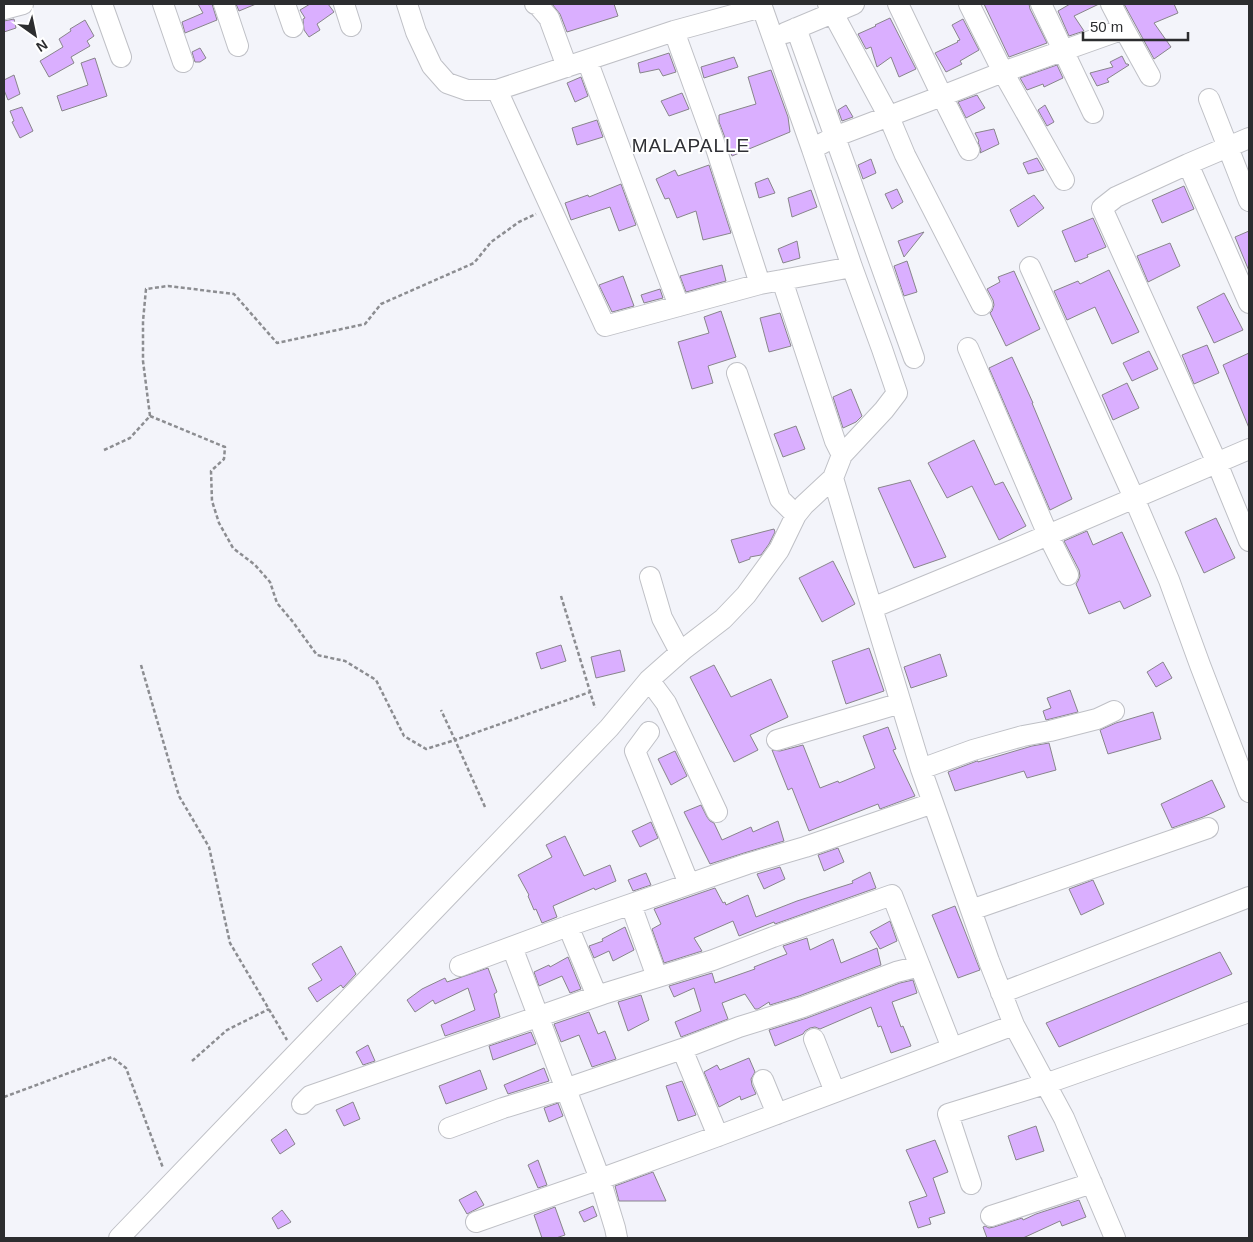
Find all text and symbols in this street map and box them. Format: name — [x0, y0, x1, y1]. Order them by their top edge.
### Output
north arrow — [10, 10, 60, 60]
scale bar — [1083, 10, 1188, 42]
text: 50 m — [1090, 18, 1123, 35]
text: N — [33, 36, 51, 55]
district label: MALAPALLE — [632, 135, 750, 156]

